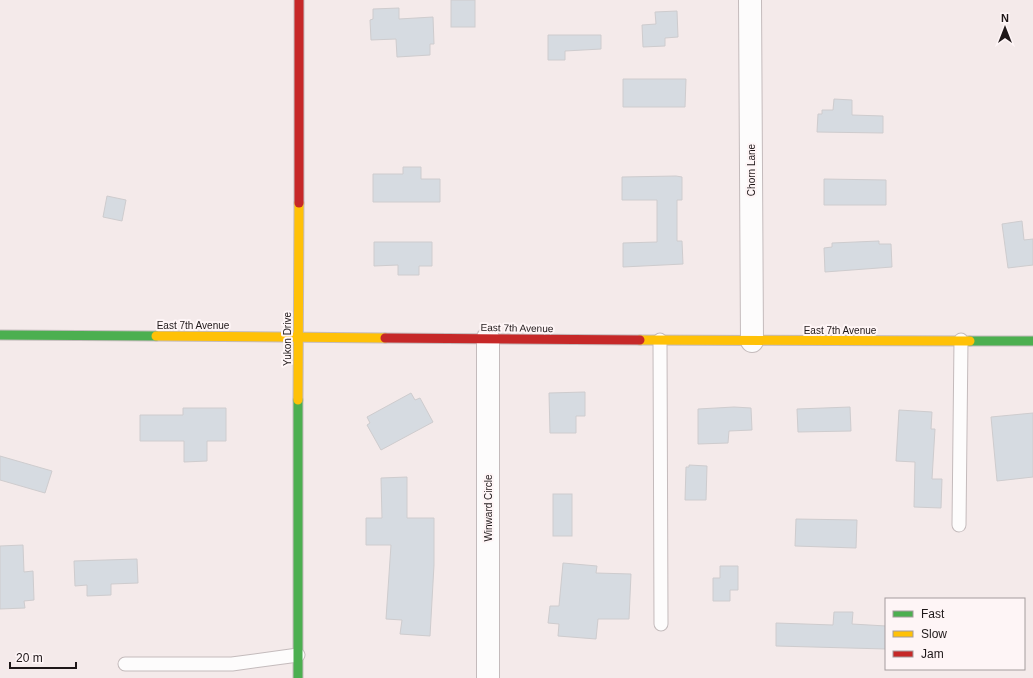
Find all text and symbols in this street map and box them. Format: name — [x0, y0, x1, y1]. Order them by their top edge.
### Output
north arrow — [985, 8, 1025, 48]
text: N — [1001, 12, 1009, 24]
street label: Chorn Lane — [746, 143, 757, 196]
street label: Yukon Drive — [282, 312, 293, 366]
street label: East 7th Avenue — [157, 320, 230, 331]
street label: East 7th Avenue — [481, 322, 554, 334]
street label: East 7th Avenue — [804, 325, 877, 336]
street label: Winward Circle — [483, 474, 494, 542]
legend — [885, 598, 1025, 670]
text: Fast — [921, 607, 945, 621]
text: Slow — [921, 627, 947, 641]
scale bar — [10, 644, 76, 670]
text: Jam — [921, 647, 944, 661]
text: 20 m — [16, 651, 43, 665]

